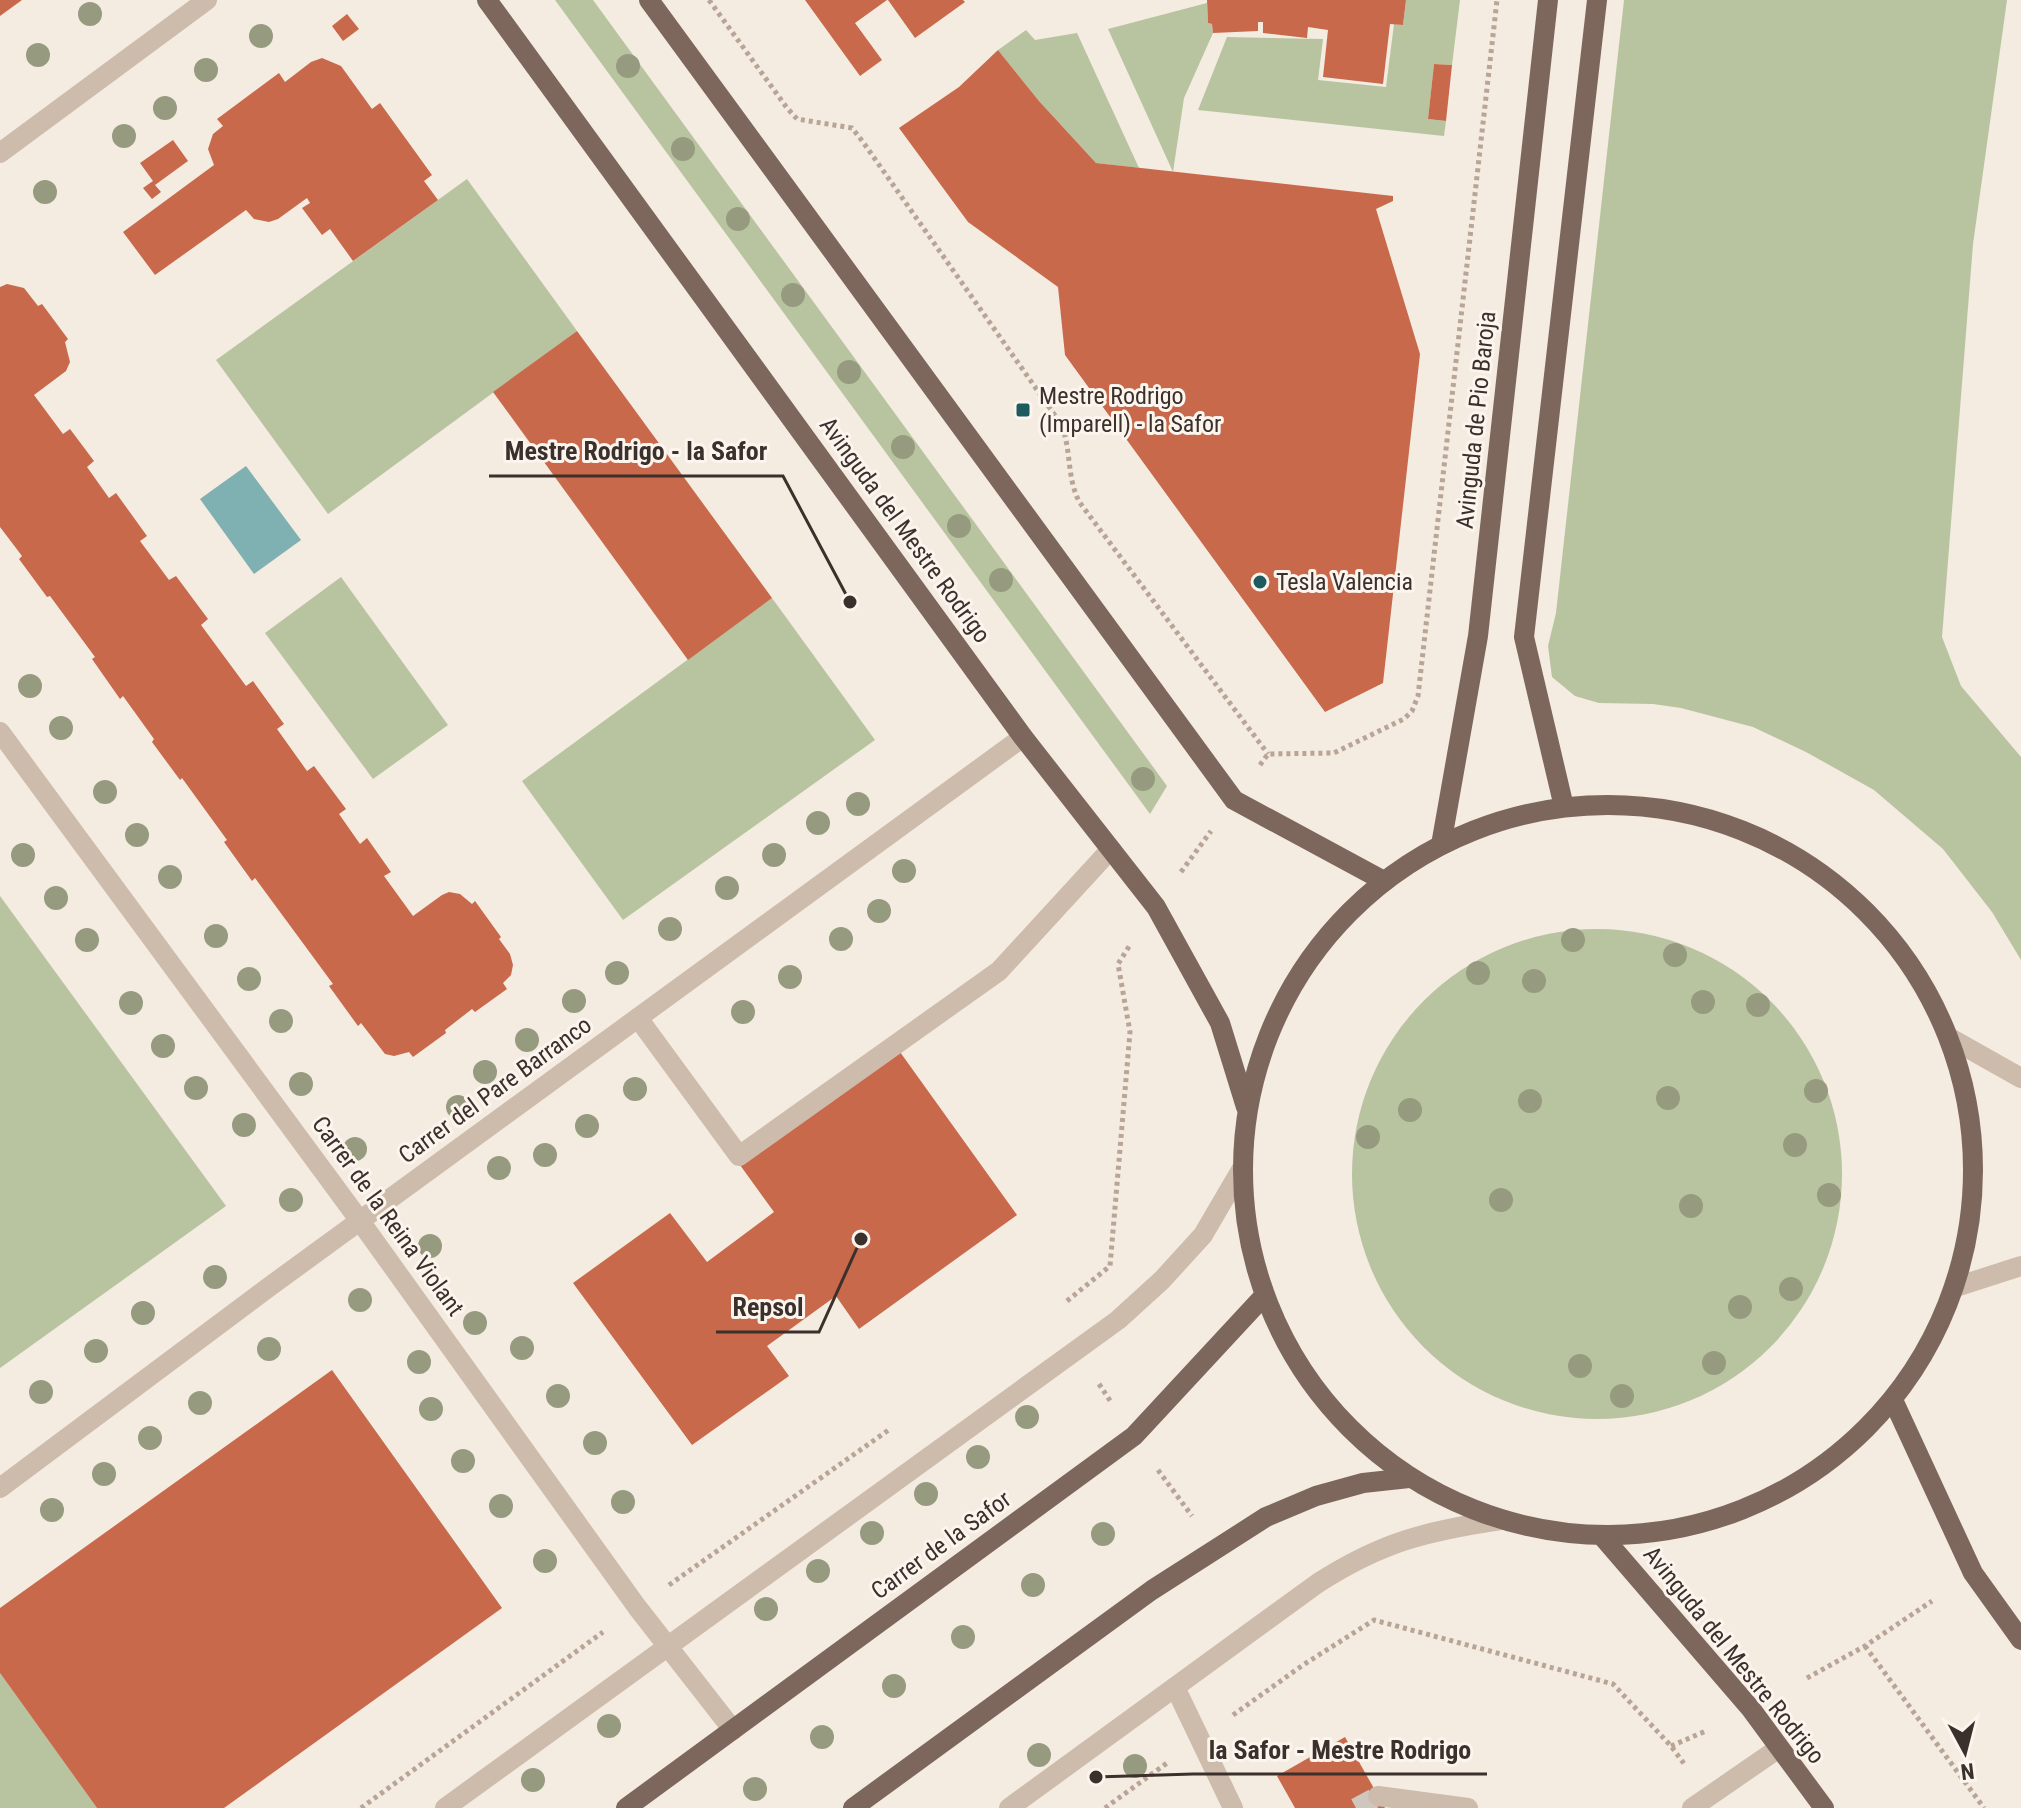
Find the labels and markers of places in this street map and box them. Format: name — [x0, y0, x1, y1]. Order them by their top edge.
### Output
place label: Mestre Rodrigo (Imparell) - la Safor — [1039, 382, 1221, 438]
marker: Mestre Rodrigo (Imparell) - la Safor — [1014, 401, 1032, 419]
callout: Mestre Rodrigo - la Safor — [489, 426, 783, 476]
place label: Tesla Valencia — [1276, 568, 1413, 596]
marker: Tesla Valencia — [1251, 573, 1269, 591]
callout: Repsol — [716, 1282, 819, 1332]
callout: la Safor - Mestre Rodrigo — [1193, 1724, 1487, 1774]

